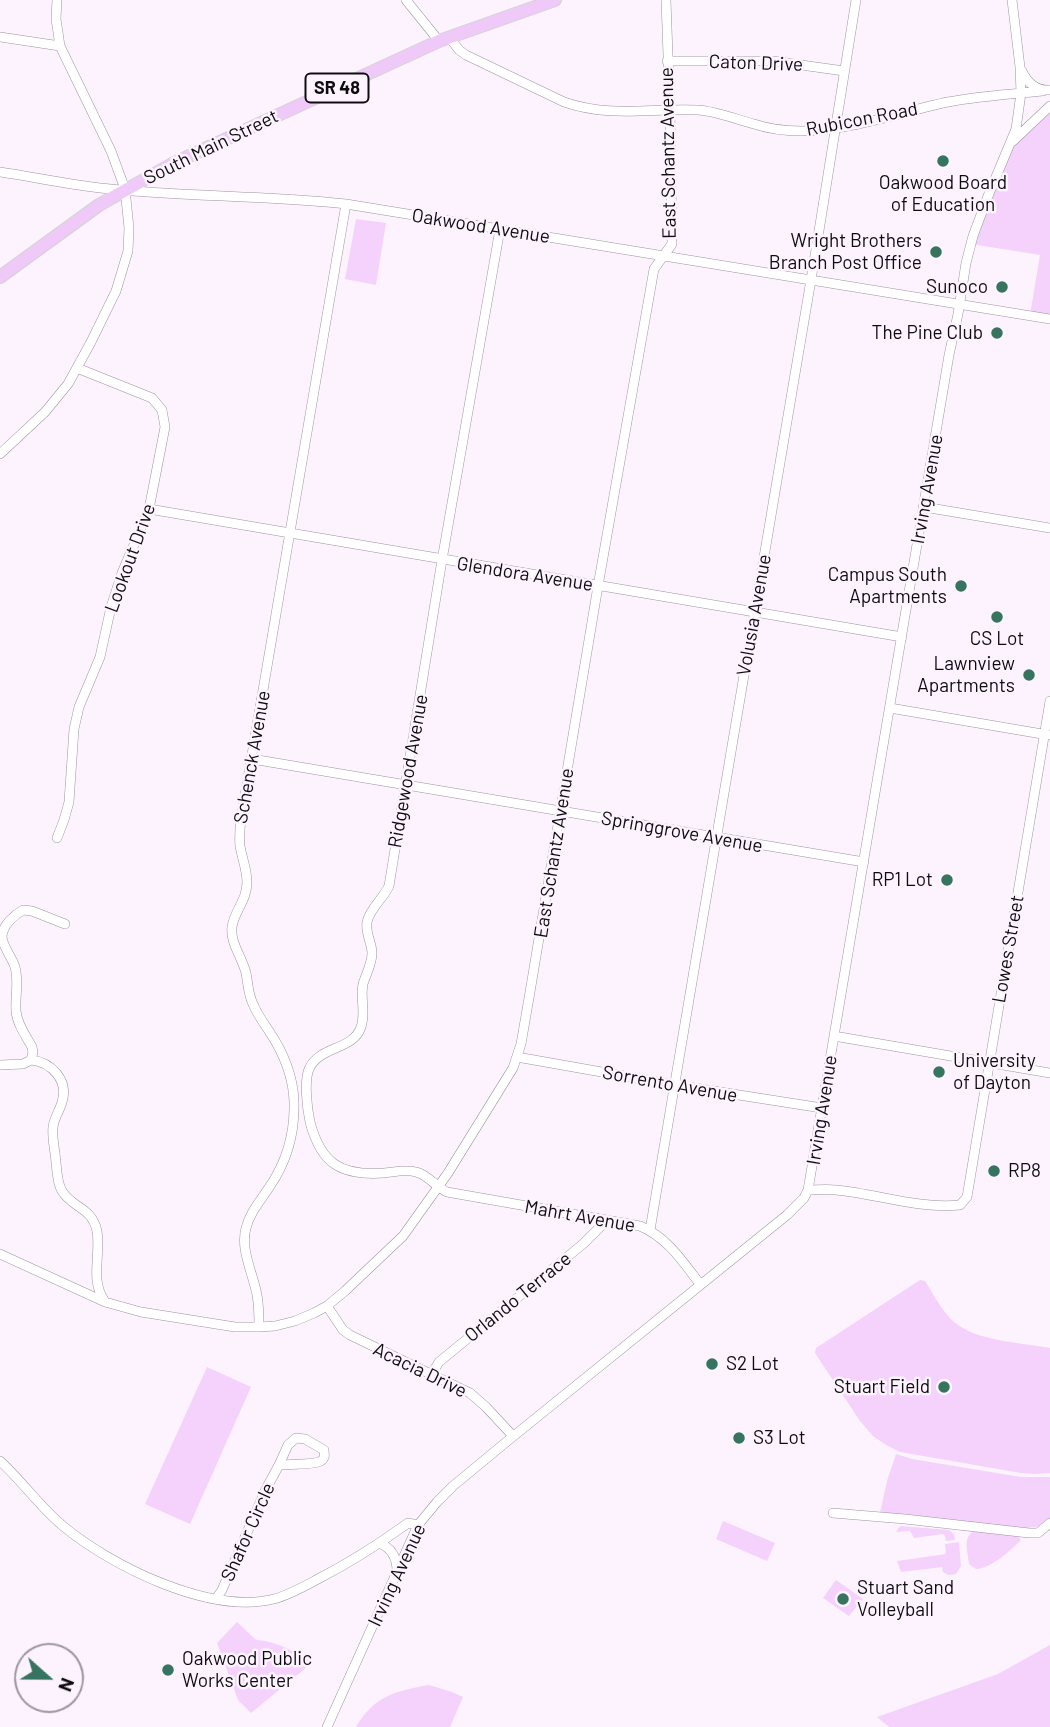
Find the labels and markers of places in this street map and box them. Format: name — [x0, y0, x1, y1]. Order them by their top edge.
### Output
marker: Oakwood Board of Education — [935, 153, 951, 169]
place label: Oakwood Board of Education — [879, 172, 1007, 216]
place label: Wright Brothers Branch Post Office — [769, 230, 922, 274]
marker: Wright Brothers Branch Post Office — [928, 244, 944, 260]
place label: Sunoco — [926, 276, 988, 298]
marker: Sunoco — [994, 279, 1010, 295]
place label: The Pine Club — [872, 322, 983, 344]
marker: The Pine Club — [989, 325, 1005, 341]
place label: Campus South Apartments — [828, 564, 947, 608]
marker: Campus South Apartments — [953, 578, 969, 594]
marker: CS Lot — [989, 609, 1005, 625]
place label: CS Lot — [970, 628, 1024, 650]
place label: Lawnview Apartments — [917, 653, 1015, 697]
marker: Lawnview Apartments — [1021, 667, 1037, 683]
place label: RP1 Lot — [872, 869, 933, 891]
marker: RP1 Lot — [939, 872, 955, 888]
place label: University of Dayton — [953, 1050, 1036, 1094]
marker: University of Dayton — [931, 1064, 947, 1080]
place label: RP8 — [1008, 1160, 1041, 1182]
marker: RP8 — [986, 1163, 1002, 1179]
place label: S2 Lot — [726, 1353, 779, 1375]
marker: S2 Lot — [704, 1356, 720, 1372]
place label: Stuart Field — [834, 1376, 930, 1398]
marker: Stuart Field — [936, 1379, 952, 1395]
place label: S3 Lot — [753, 1427, 806, 1449]
marker: S3 Lot — [731, 1430, 747, 1446]
place label: Stuart Sand Volleyball — [857, 1577, 954, 1621]
marker: Stuart Sand Volleyball — [835, 1591, 851, 1607]
place label: Oakwood Public Works Center — [182, 1648, 312, 1692]
marker: Oakwood Public Works Center — [160, 1662, 176, 1678]

